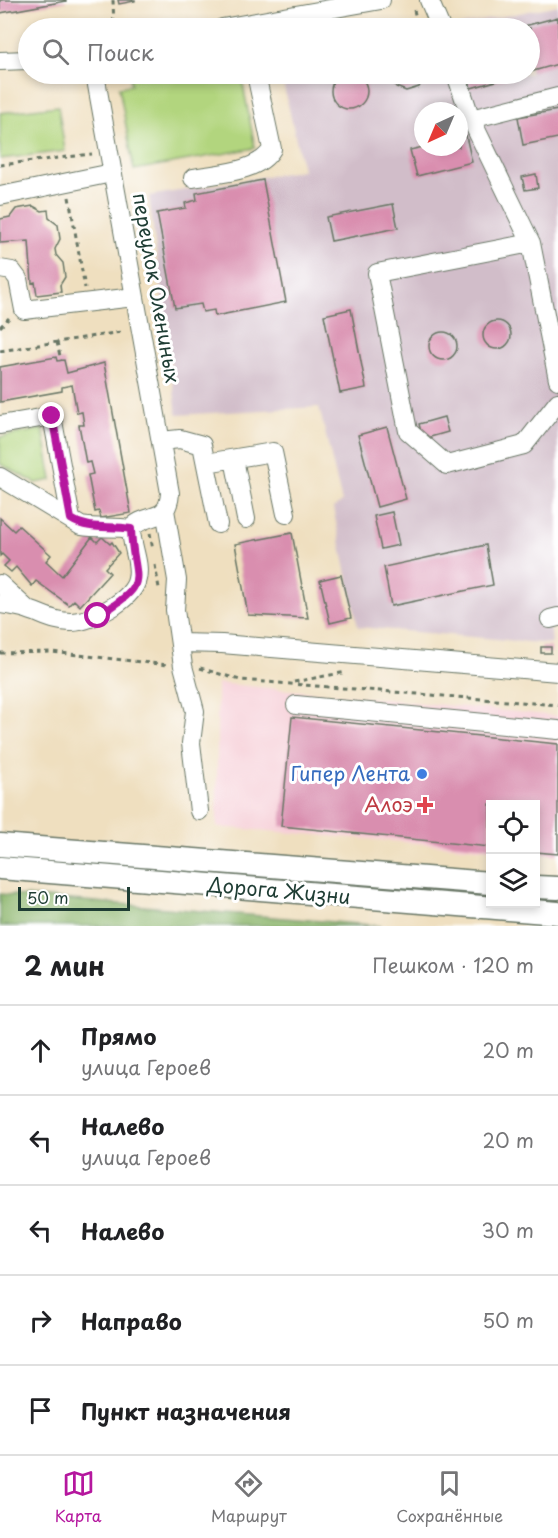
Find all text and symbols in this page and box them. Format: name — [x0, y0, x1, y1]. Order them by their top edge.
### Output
search box — [18, 18, 540, 84]
icon: search — [39, 35, 72, 68]
text: Поиск — [87, 35, 154, 68]
north arrow — [414, 102, 468, 156]
street label: переулок Олениных — [125, 190, 188, 385]
route end — [38, 402, 64, 428]
route start — [84, 602, 110, 628]
place label: Гипер Лента — [290, 758, 411, 788]
marker: Гипер Лента — [415, 767, 429, 781]
place label: Алоэ — [364, 789, 413, 819]
marker: Алоэ — [418, 798, 432, 812]
map controls — [486, 800, 540, 908]
button: locate — [486, 800, 540, 854]
button: layers — [486, 854, 540, 908]
street label: Дорога Жизни — [205, 869, 352, 911]
scale bar — [18, 884, 130, 911]
text: 50 m — [27, 885, 68, 909]
text: 2 мин — [24, 946, 105, 985]
text: Пешком · 120 m — [372, 950, 534, 980]
text: Прямо — [81, 1019, 156, 1052]
icon: ahead — [24, 1034, 57, 1067]
text: 20 m — [482, 1035, 534, 1065]
text: улица Героев — [81, 1052, 211, 1082]
text: Налево — [81, 1109, 164, 1142]
icon: left — [24, 1124, 57, 1157]
text: 20 m — [482, 1125, 534, 1155]
text: улица Героев — [81, 1142, 211, 1172]
icon: left — [24, 1214, 57, 1247]
text: Налево — [81, 1214, 164, 1247]
text: 30 m — [481, 1215, 534, 1245]
icon: right — [24, 1304, 57, 1337]
text: Направо — [81, 1304, 182, 1337]
text: 50 m — [482, 1305, 534, 1335]
icon: arrive — [24, 1394, 57, 1427]
text: Пункт назначения — [81, 1394, 291, 1427]
tab: Карта — [55, 1467, 102, 1527]
tab: Маршрут — [211, 1467, 287, 1527]
tab: Сохранённые — [396, 1467, 503, 1527]

